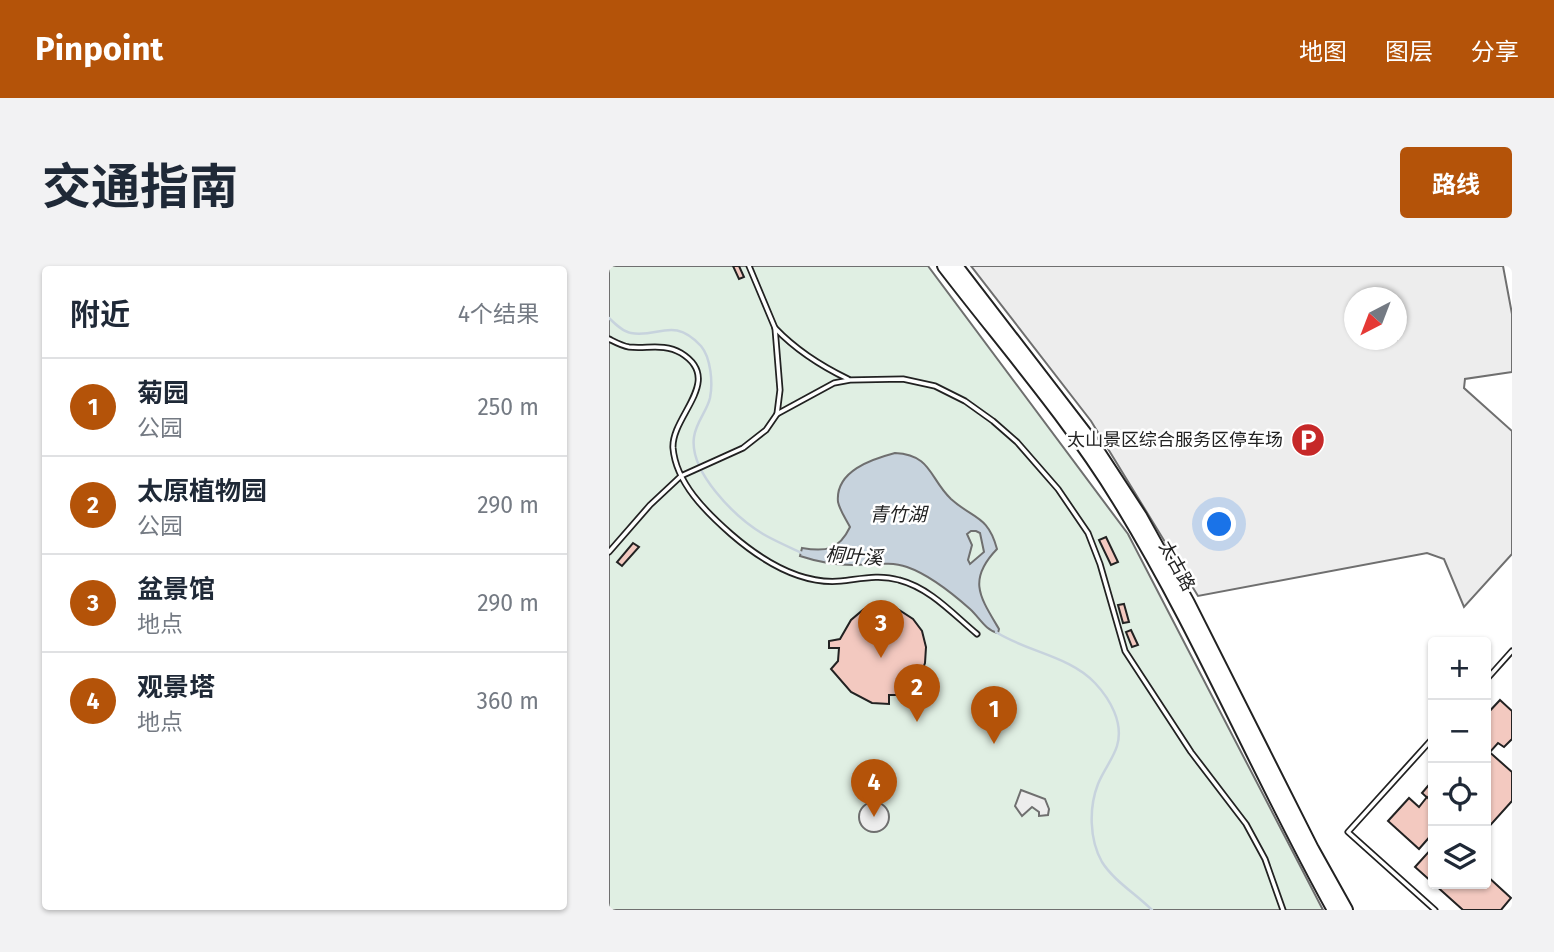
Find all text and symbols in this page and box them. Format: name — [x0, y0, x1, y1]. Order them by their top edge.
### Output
text: Pinpoint — [35, 29, 163, 69]
text: 地图 — [1299, 38, 1347, 66]
text: 图层 — [1385, 38, 1433, 66]
text: 分享 — [1471, 38, 1519, 66]
button: 路线 — [1400, 147, 1512, 218]
text: 交通指南 — [42, 158, 238, 217]
north arrow — [1344, 287, 1407, 350]
text: 附近 — [70, 297, 130, 333]
text: 4个结果 — [458, 300, 539, 328]
text: 菊园 — [137, 378, 189, 409]
text: 1 — [88, 393, 98, 421]
text: 250 m — [477, 393, 539, 421]
text: 公园 — [137, 414, 183, 442]
parking icon: 太山景区综合服务区停车场 — [1289, 421, 1327, 459]
place label: 太山景区综合服务区停车场 — [1067, 429, 1283, 451]
text: 太原植物园 — [137, 476, 267, 507]
text: 2 — [87, 491, 99, 519]
text: 290 m — [477, 491, 539, 519]
water label: 青竹湖 — [869, 503, 929, 526]
your location — [1202, 507, 1236, 541]
text: 公园 — [137, 512, 183, 540]
street label: 太古路 — [1154, 537, 1200, 595]
water label: 桐叶溪 — [825, 543, 885, 570]
text: 盆景馆 — [137, 574, 215, 605]
text: 3 — [87, 589, 99, 617]
text: 290 m — [477, 589, 539, 617]
pin: 3 — [858, 600, 904, 658]
text: 地点 — [137, 610, 183, 638]
map controls — [1428, 637, 1491, 889]
button: + — [1428, 637, 1491, 700]
pin: 2 — [894, 664, 940, 722]
text: 观景塔 — [137, 672, 215, 703]
pin: 1 — [971, 686, 1017, 744]
text: 4 — [87, 687, 100, 715]
text: 360 m — [477, 687, 539, 715]
button: − — [1428, 700, 1491, 763]
text: 地点 — [137, 708, 183, 736]
pin: 4 — [851, 759, 897, 817]
button: locate — [1428, 763, 1491, 826]
button: layers — [1428, 826, 1491, 889]

